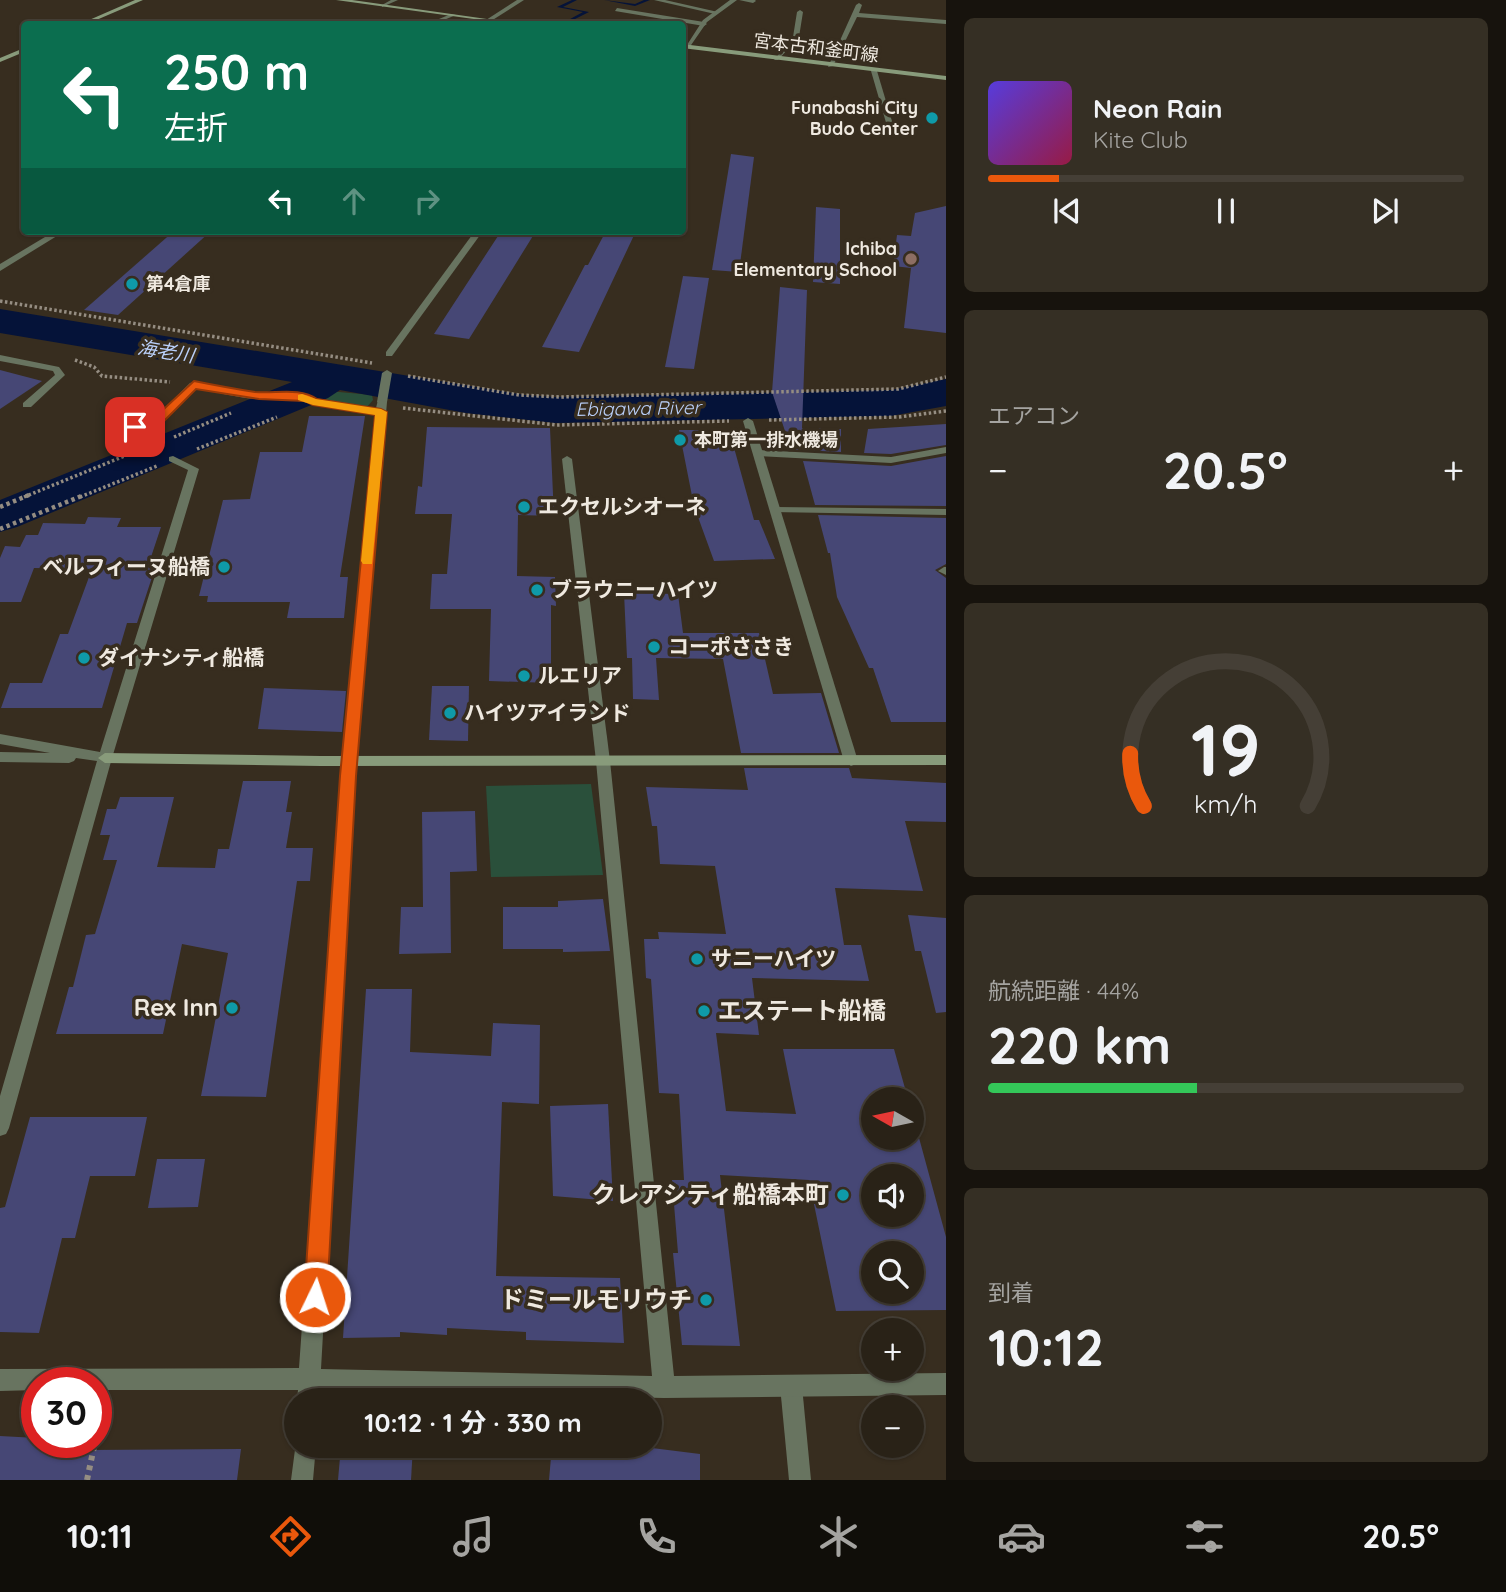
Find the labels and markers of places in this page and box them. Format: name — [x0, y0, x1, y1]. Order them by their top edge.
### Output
place label: Funabashi City Budo Center — [791, 96, 918, 140]
marker: Funabashi City Budo Center — [924, 110, 940, 126]
place label: Ichiba Elementary School — [733, 237, 897, 281]
marker: Ichiba Elementary School — [903, 251, 919, 267]
place label: 第4倉庫 — [146, 272, 211, 295]
marker: 第4倉庫 — [124, 276, 140, 292]
pin — [105, 397, 165, 457]
place label: 本町第一排水機場 — [694, 428, 838, 451]
marker: 本町第一排水機場 — [672, 432, 688, 448]
place label: エクセルシオーネ — [538, 493, 706, 519]
marker: エクセルシオーネ — [516, 499, 532, 515]
place label: ベルフィーヌ船橋 — [42, 553, 210, 579]
marker: ベルフィーヌ船橋 — [216, 559, 232, 575]
place label: ブラウニーハイツ — [551, 576, 718, 602]
marker: ブラウニーハイツ — [529, 582, 545, 598]
place label: コーポささき — [668, 633, 794, 659]
marker: コーポささき — [646, 639, 662, 655]
place label: ダイナシティ船橋 — [98, 644, 264, 670]
marker: ダイナシティ船橋 — [76, 650, 92, 666]
place label: ルエリア — [538, 662, 622, 688]
marker: ルエリア — [516, 668, 532, 684]
place label: ハイツアイランド — [464, 699, 631, 725]
marker: ハイツアイランド — [442, 705, 458, 721]
place label: サニーハイツ — [711, 945, 836, 971]
marker: サニーハイツ — [689, 951, 705, 967]
place label: Rex Inn — [134, 992, 218, 1022]
place label: エステート船橋 — [718, 995, 886, 1025]
marker: Rex Inn — [224, 1000, 240, 1016]
marker: エステート船橋 — [696, 1003, 712, 1019]
place label: クレアシティ船橋本町 — [591, 1179, 829, 1209]
marker: クレアシティ船橋本町 — [835, 1187, 851, 1203]
place label: ドミールモリウチ — [500, 1284, 692, 1314]
marker: ドミールモリウチ — [698, 1292, 714, 1308]

